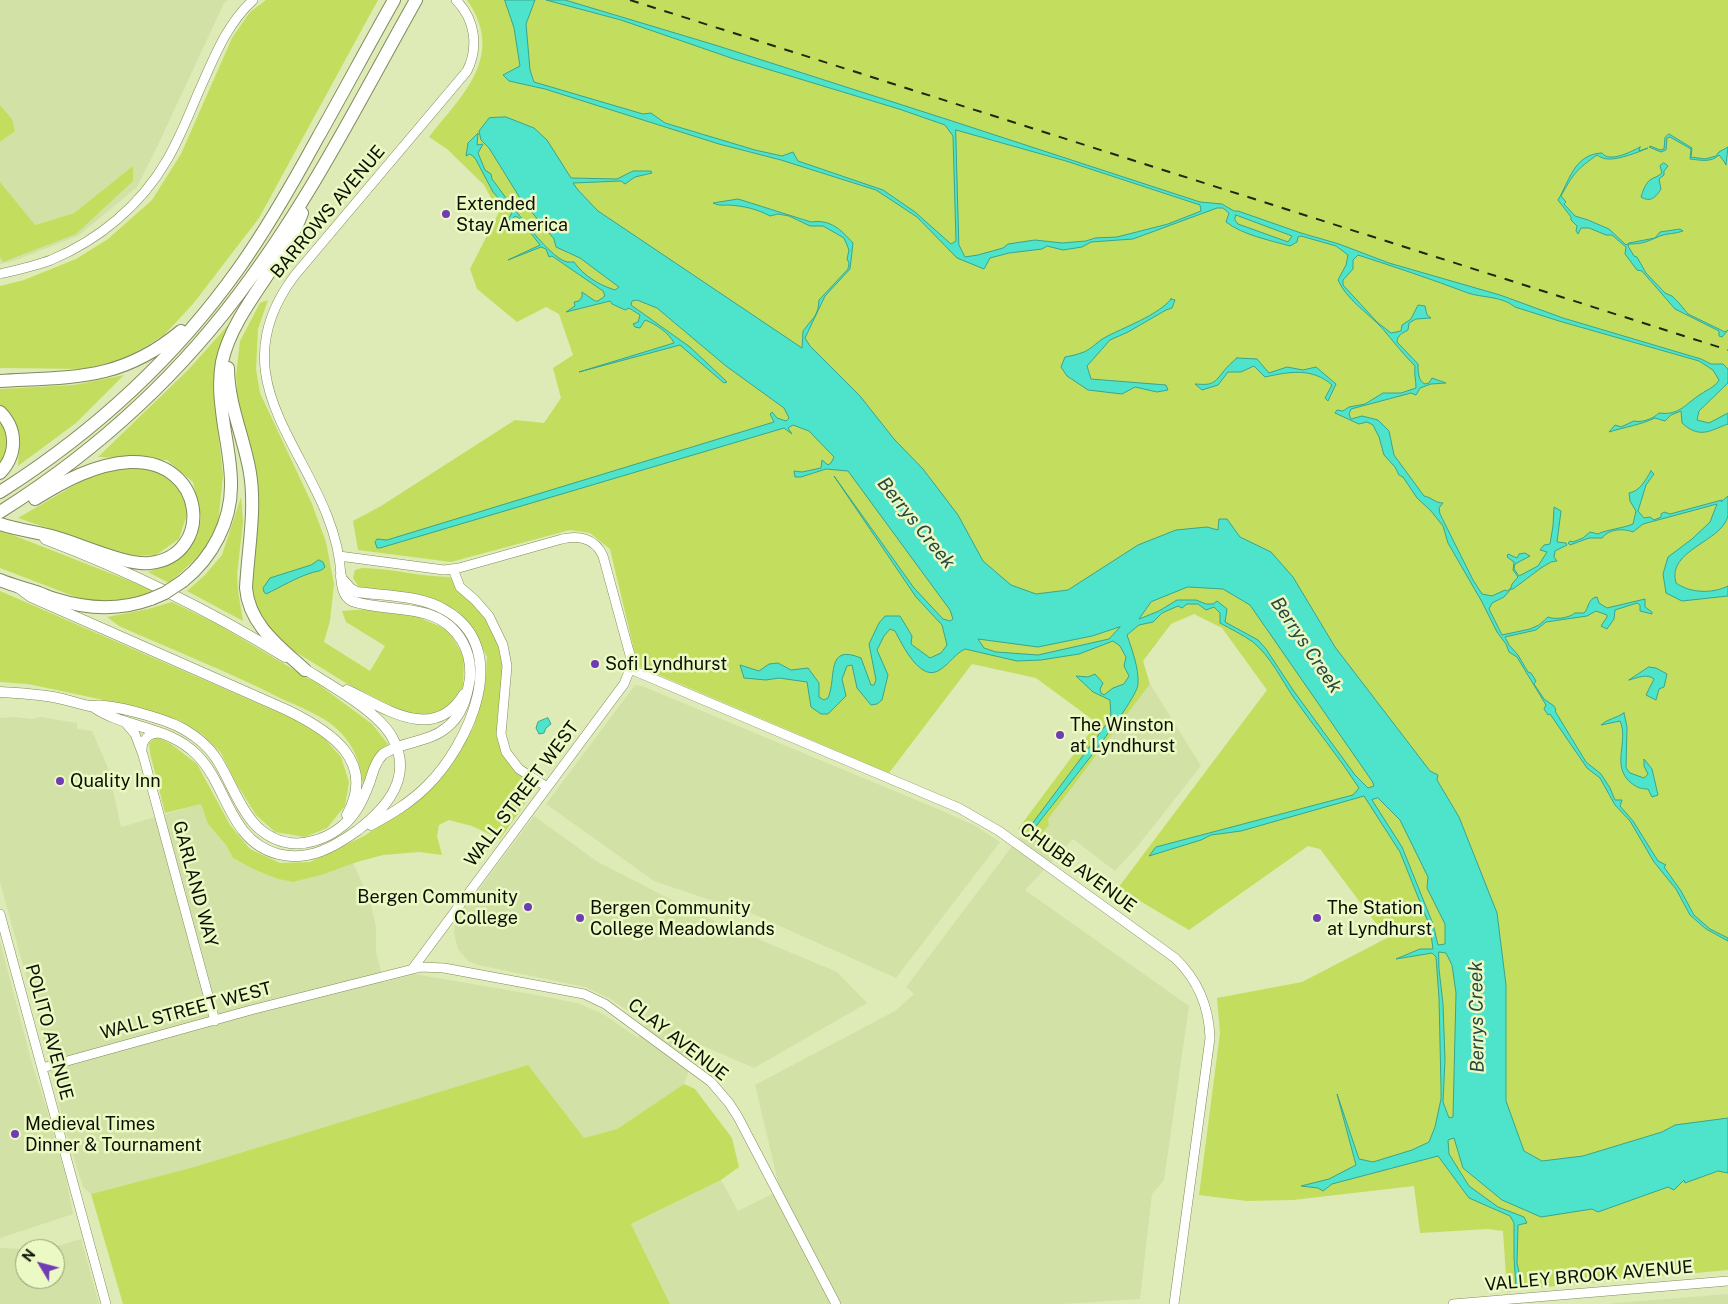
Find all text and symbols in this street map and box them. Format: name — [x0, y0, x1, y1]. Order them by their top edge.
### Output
street label: BARROWS AVENUE — [266, 141, 390, 283]
place label: Extended Stay America — [456, 193, 568, 235]
marker: Extended Stay America — [440, 208, 452, 220]
water label: Berrys Creek — [872, 473, 960, 573]
water label: Berrys Creek — [1265, 593, 1347, 697]
place label: Sofi Lyndhurst — [605, 653, 727, 675]
marker: Sofi Lyndhurst — [589, 658, 601, 670]
place label: The Winston at Lyndhurst — [1070, 714, 1175, 756]
street label: WALL STREET WEST — [460, 717, 584, 871]
marker: The Winston at Lyndhurst — [1054, 729, 1066, 741]
place label: Quality Inn — [70, 770, 161, 792]
marker: Quality Inn — [54, 775, 66, 787]
street label: CHUBB AVENUE — [1016, 818, 1140, 918]
street label: GARLAND WAY — [168, 819, 222, 949]
place label: Bergen Community College — [357, 886, 518, 929]
place label: Bergen Community College Meadowlands — [590, 897, 775, 940]
place label: The Station at Lyndhurst — [1327, 897, 1432, 940]
marker: Bergen Community College — [522, 901, 534, 913]
marker: Bergen Community College Meadowlands — [574, 912, 586, 924]
marker: The Station at Lyndhurst — [1311, 912, 1323, 924]
water label: Berrys Creek — [1465, 961, 1489, 1073]
street label: POLITO AVENUE — [20, 962, 78, 1102]
street label: WALL STREET WEST — [98, 978, 274, 1044]
street label: CLAY AVENUE — [624, 994, 732, 1086]
place label: Medieval Times Dinner & Tournament — [25, 1113, 202, 1156]
marker: Medieval Times Dinner & Tournament — [9, 1128, 21, 1140]
north arrow — [15, 1239, 65, 1289]
text: N — [19, 1246, 38, 1265]
street label: VALLEY BROOK AVENUE — [1484, 1256, 1694, 1296]

